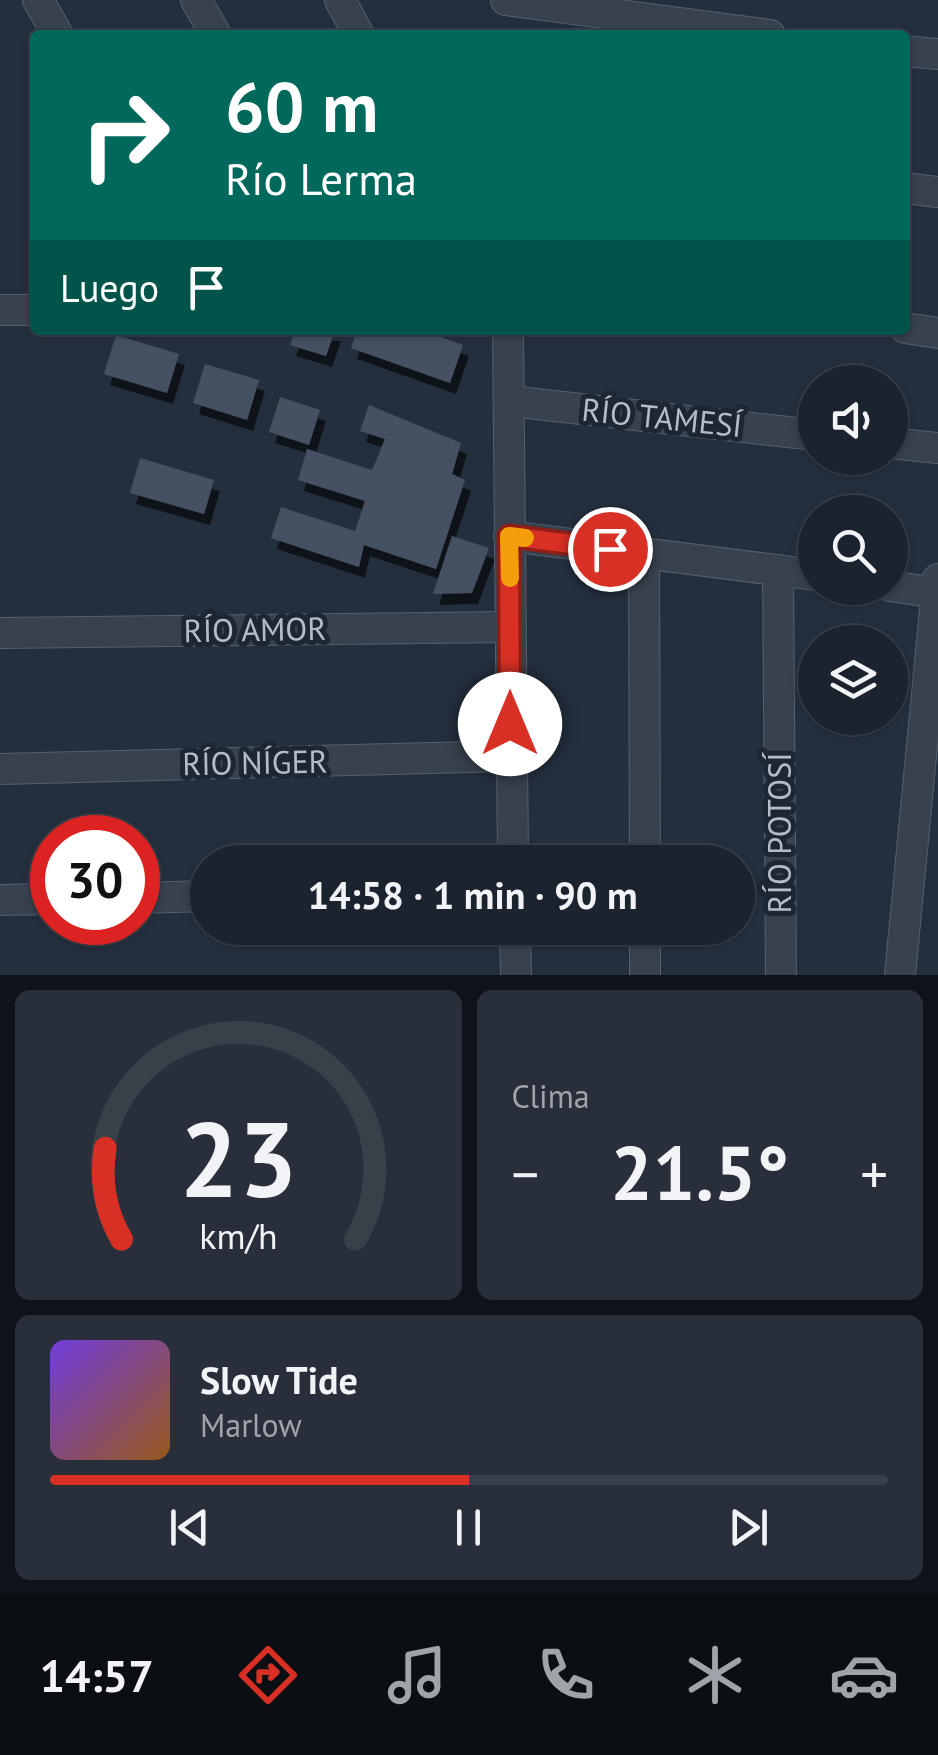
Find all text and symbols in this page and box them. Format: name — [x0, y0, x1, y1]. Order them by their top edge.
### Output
text: 60 m — [225, 61, 378, 151]
icon: right — [60, 70, 190, 200]
text: Río Lerma — [225, 149, 417, 207]
icon: arrive — [179, 260, 234, 315]
text: Luego — [60, 263, 159, 312]
map controls — [798, 365, 908, 735]
button: sound — [798, 365, 908, 475]
street label: RÍO TAMESÍ — [580, 388, 745, 446]
button: search — [798, 495, 908, 605]
pin — [568, 507, 653, 592]
icon: arrive — [583, 522, 638, 577]
street label: RÍO AMOR — [183, 607, 327, 651]
button: layers — [798, 625, 908, 735]
position arrow — [458, 672, 562, 776]
street label: RÍO NÍGER — [182, 740, 328, 784]
street label: RÍO POTOSÍ — [758, 752, 800, 913]
speed limit sign: 30 — [30, 815, 160, 945]
text: 14:58 · 1 min · 90 m — [307, 870, 638, 919]
text: Clima — [512, 1075, 590, 1117]
text: 23 — [179, 1091, 297, 1226]
text: 21.5° — [610, 1124, 789, 1221]
text: − — [512, 1138, 539, 1209]
text: + — [860, 1138, 888, 1209]
text: km/h — [199, 1213, 277, 1259]
text: Slow Tide — [200, 1355, 358, 1404]
text: Marlow — [200, 1404, 302, 1446]
icon: previous — [162, 1500, 217, 1555]
icon: pause — [441, 1500, 496, 1555]
icon: next — [721, 1500, 776, 1555]
icon: directions — [233, 1640, 303, 1710]
icon: music — [382, 1640, 452, 1710]
icon: phone — [531, 1640, 601, 1710]
icon: climate — [680, 1640, 750, 1710]
icon: car — [829, 1640, 899, 1710]
text: 14:57 — [39, 1646, 154, 1704]

